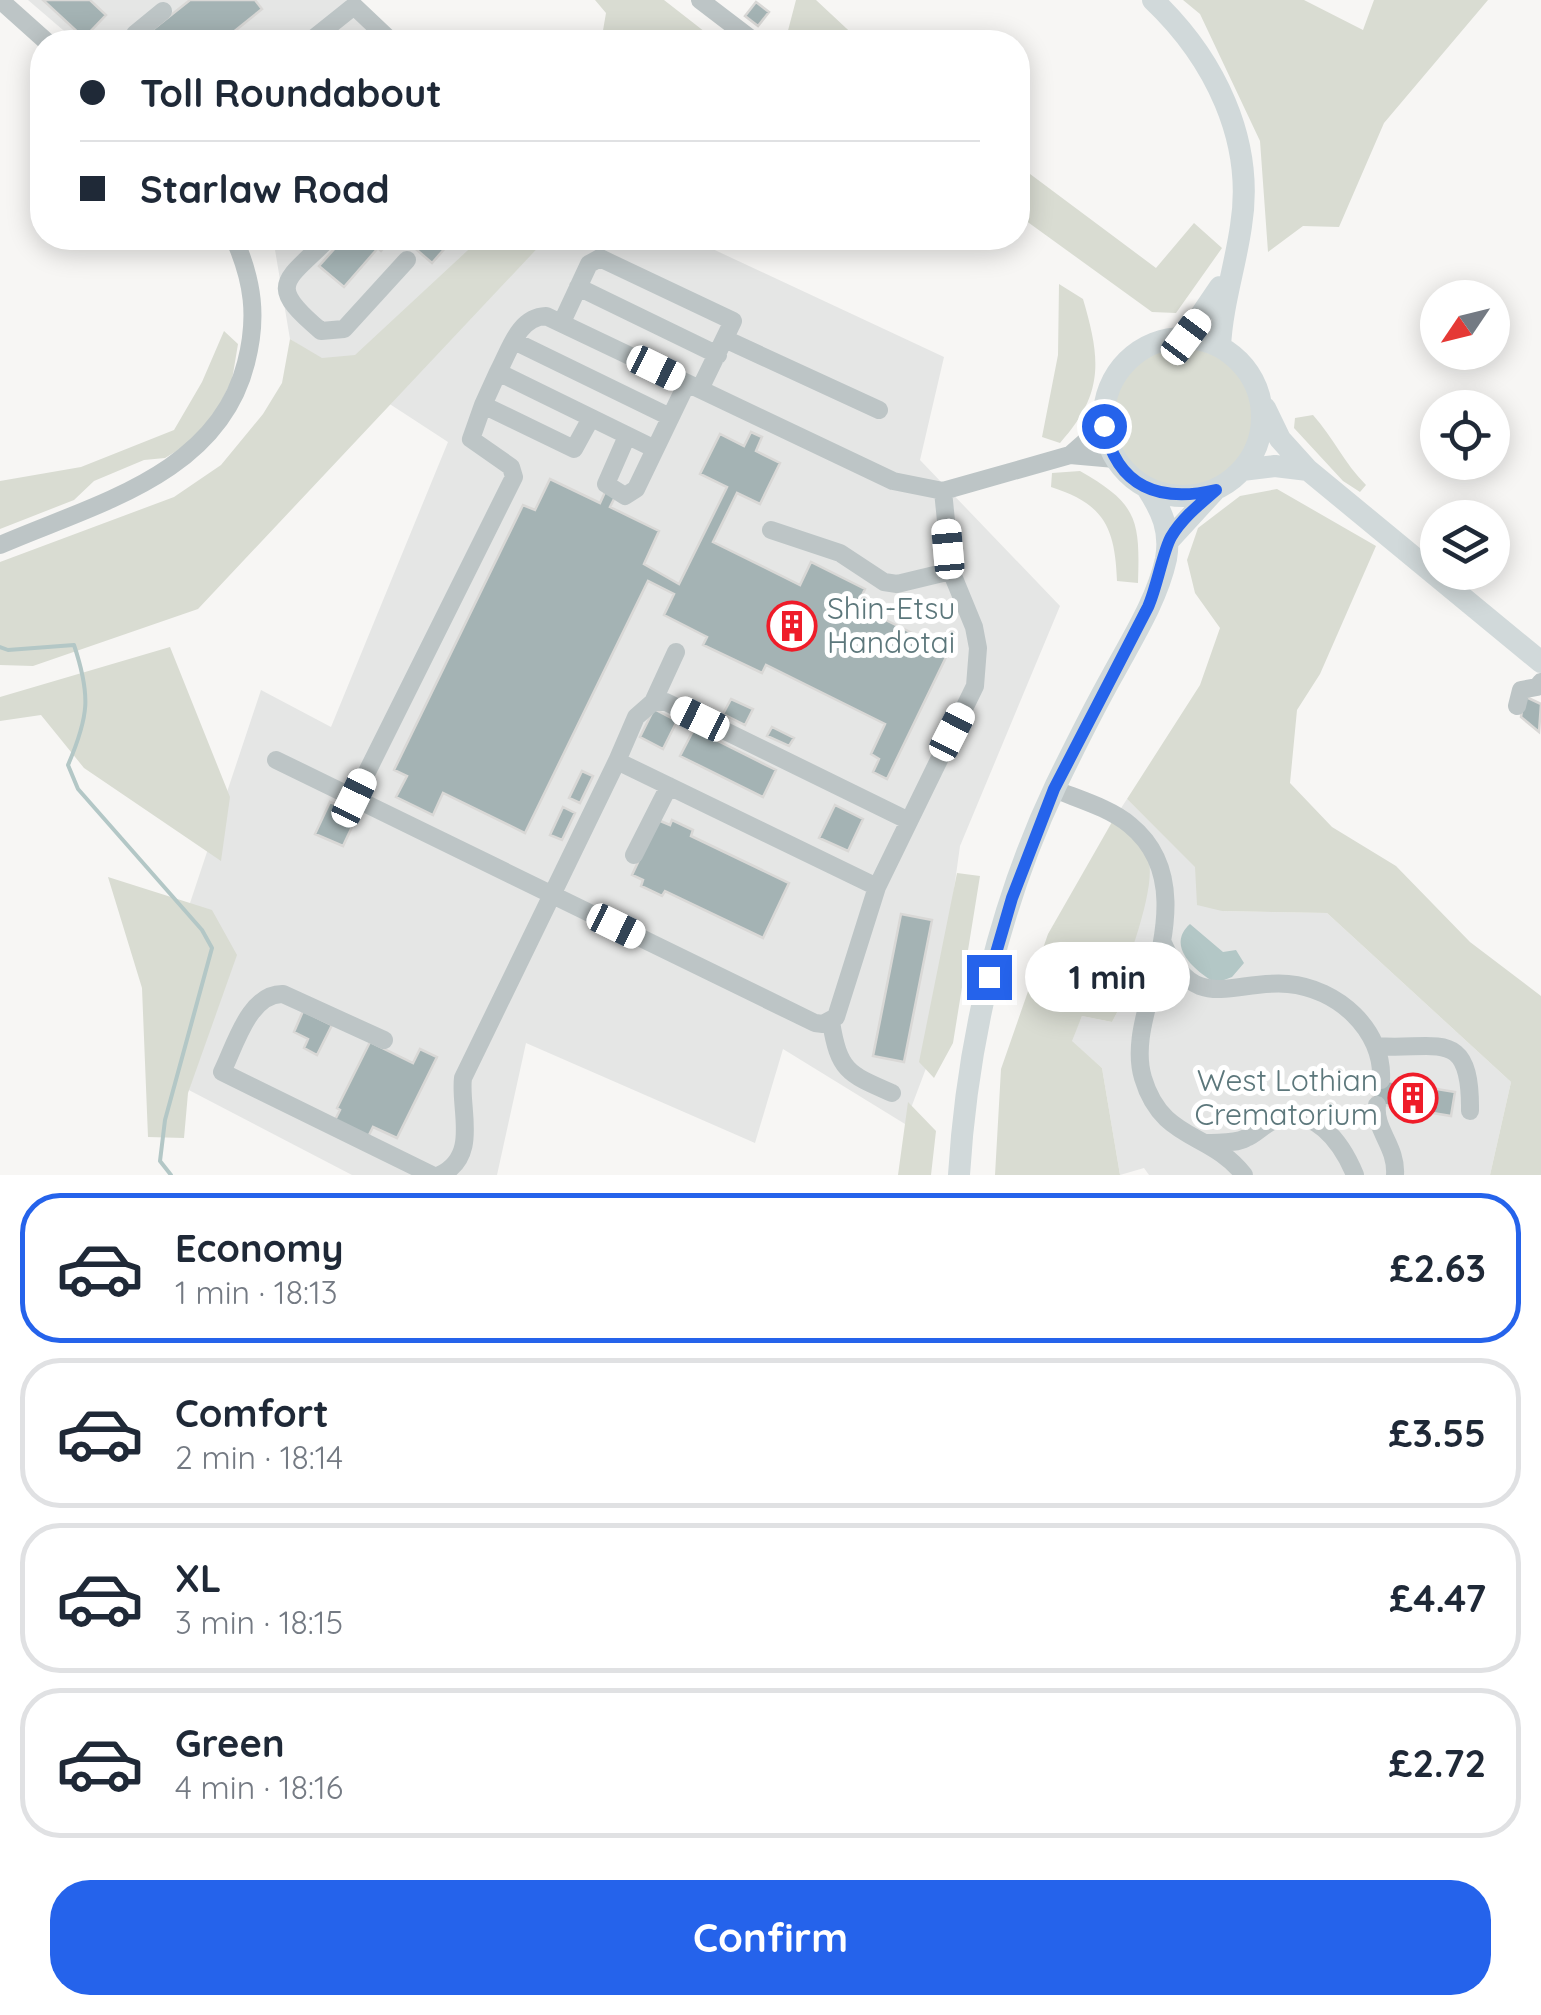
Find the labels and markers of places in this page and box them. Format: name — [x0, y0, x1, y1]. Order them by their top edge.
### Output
place label: Shin-Etsu Handotai — [827, 589, 955, 661]
building icon: Shin-Etsu Handotai — [766, 600, 818, 652]
place label: West Lothian Crematorium — [1194, 1061, 1378, 1133]
building icon: West Lothian Crematorium — [1387, 1072, 1439, 1124]

